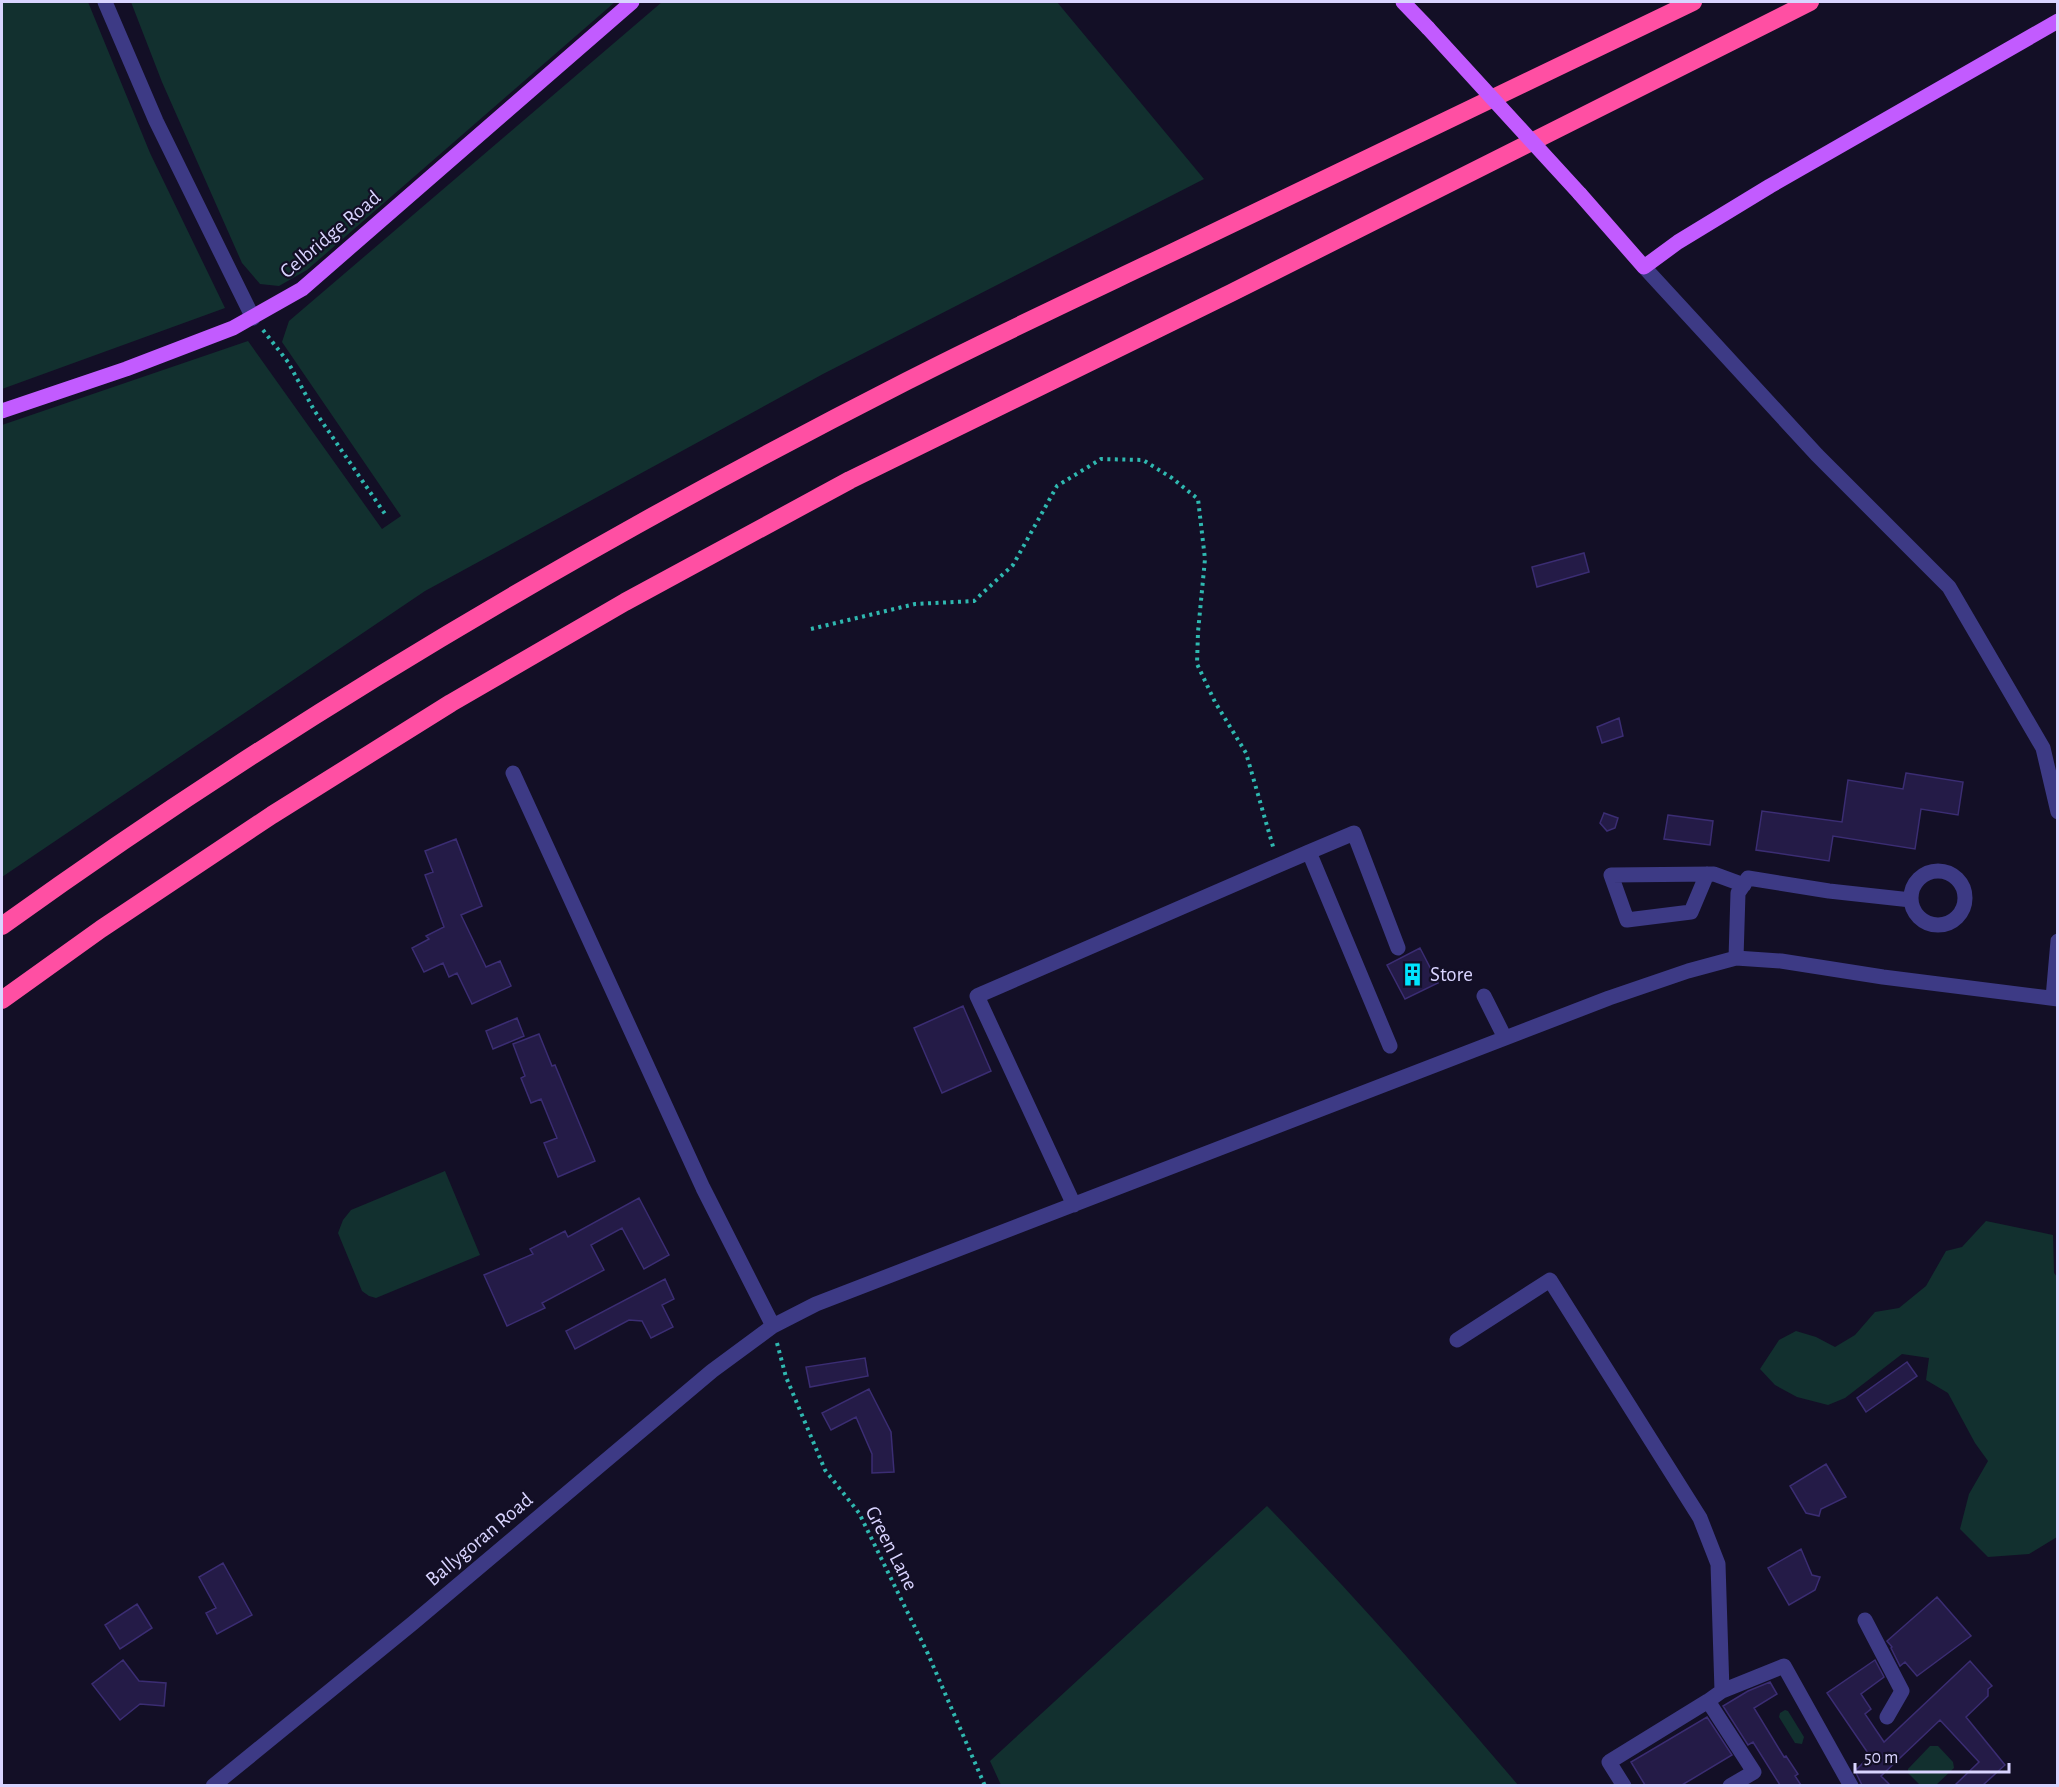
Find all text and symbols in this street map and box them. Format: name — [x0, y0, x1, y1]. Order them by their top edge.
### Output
street label: Celbridge Road — [276, 186, 385, 282]
building icon: Store — [1399, 961, 1425, 987]
place label: Store — [1430, 964, 1473, 985]
street label: Ballygoran Road — [422, 1489, 537, 1590]
street label: Green Lane — [861, 1503, 922, 1594]
scale bar — [1855, 1736, 2010, 1774]
text: 50 m — [1864, 1749, 1898, 1767]

